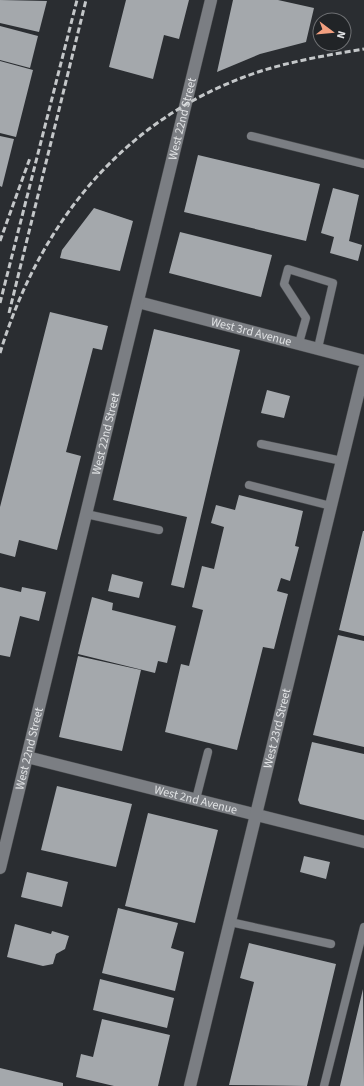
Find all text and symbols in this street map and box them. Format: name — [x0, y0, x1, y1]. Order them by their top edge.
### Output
north arrow — [312, 12, 352, 52]
text: N — [333, 29, 349, 40]
street label: West 22nd Street — [164, 76, 200, 162]
street label: West 3rd Avenue — [209, 313, 293, 350]
street label: West 22nd Street — [87, 391, 124, 477]
street label: West 23rd Street — [259, 687, 295, 770]
street label: West 22nd Street — [11, 705, 47, 791]
street label: West 2nd Avenue — [152, 781, 239, 818]

